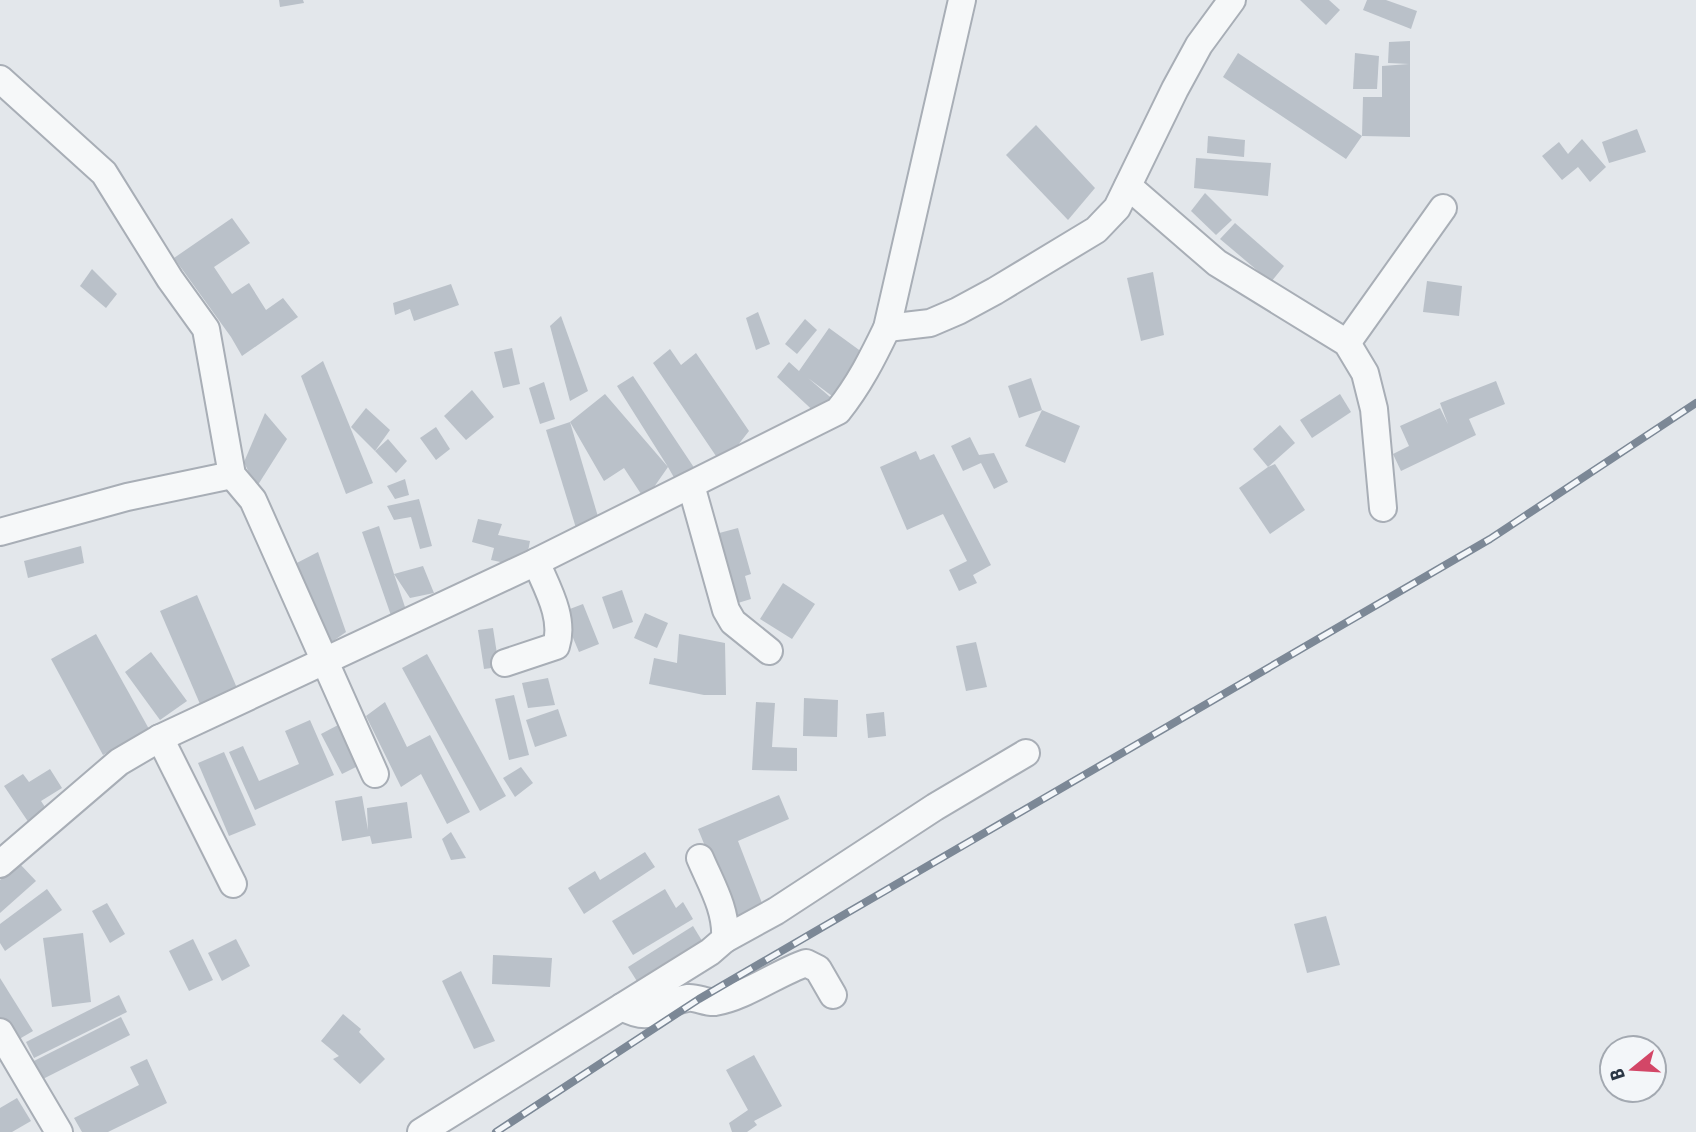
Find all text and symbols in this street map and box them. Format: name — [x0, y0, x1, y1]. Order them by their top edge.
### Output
north arrow — [1598, 1034, 1668, 1104]
text: B — [1605, 1065, 1630, 1083]

